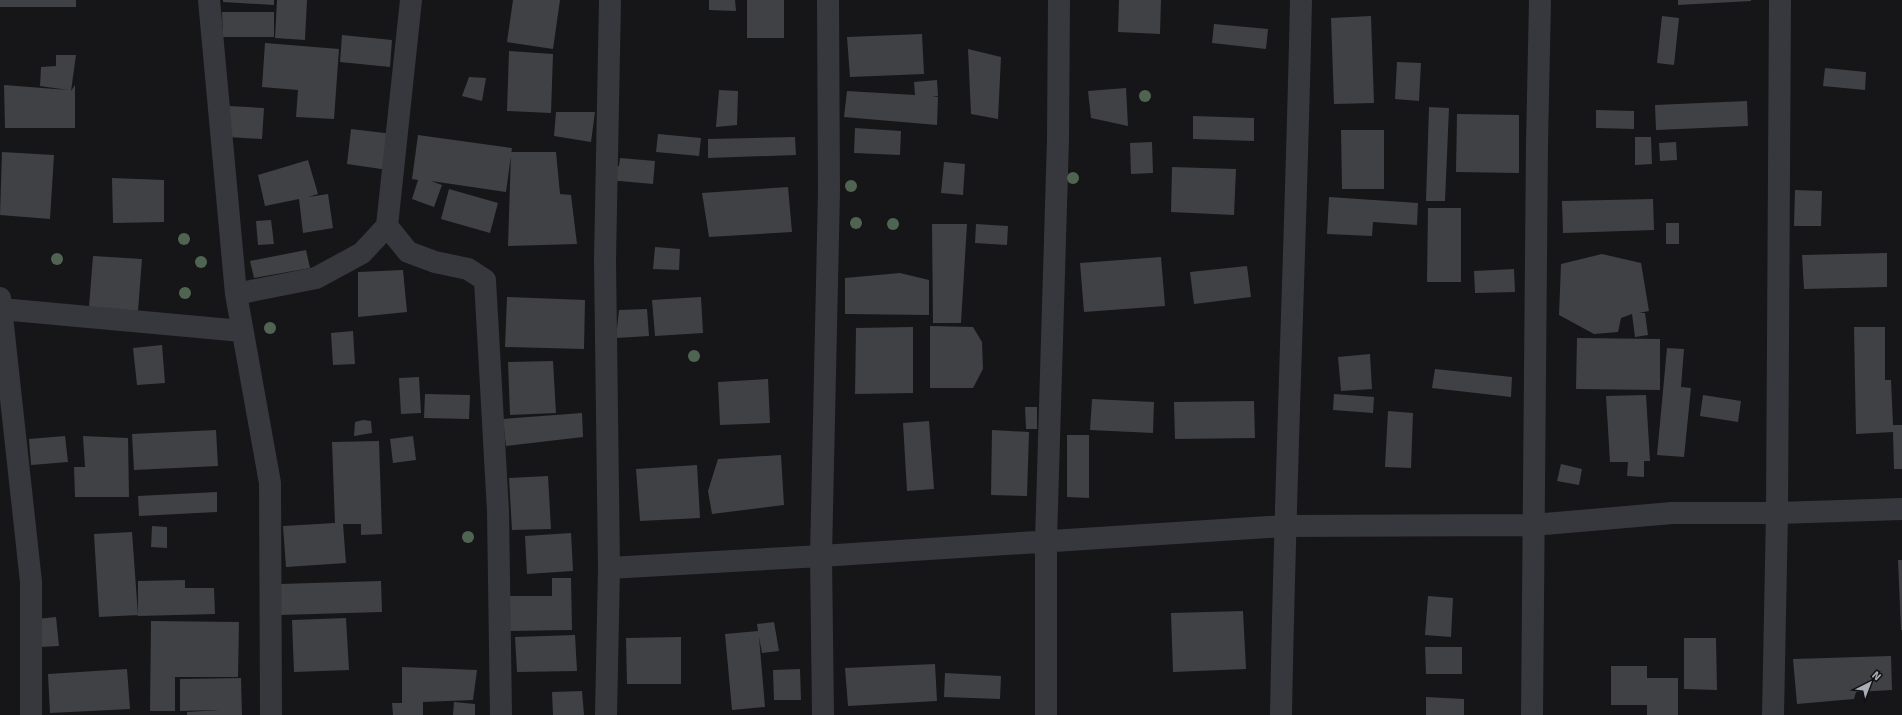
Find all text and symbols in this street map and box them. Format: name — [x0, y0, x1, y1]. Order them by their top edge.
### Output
north arrow — [1850, 663, 1890, 703]
text: N — [1869, 669, 1884, 683]

